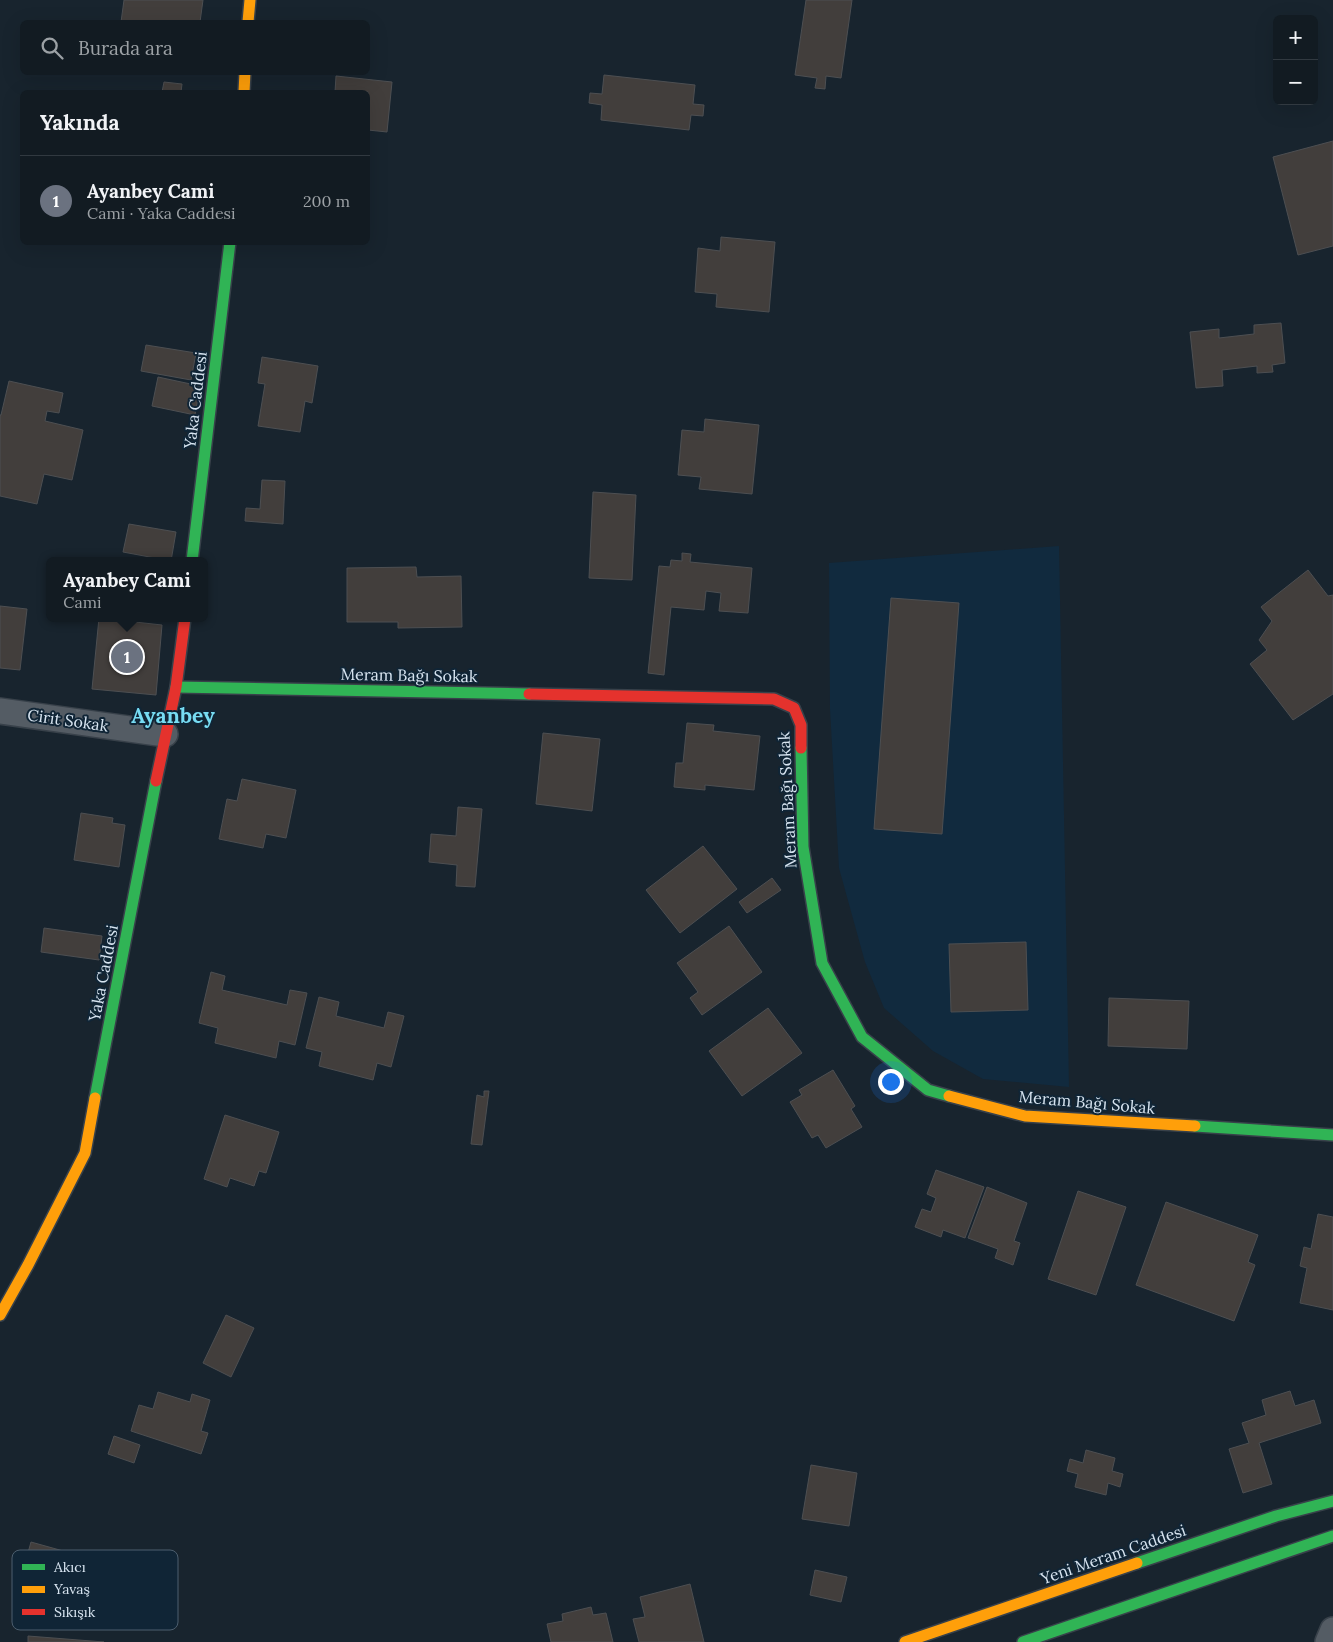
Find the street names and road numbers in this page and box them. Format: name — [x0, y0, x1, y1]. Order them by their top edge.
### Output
street label: Yaka Caddesi — [179, 350, 211, 451]
street label: Meram Bağı Sokak — [340, 664, 478, 686]
street label: Cirit Sokak — [26, 704, 110, 736]
street label: Meram Bağı Sokak — [773, 731, 801, 869]
street label: Yaka Caddesi — [84, 923, 122, 1024]
street label: Meram Bağı Sokak — [1018, 1086, 1156, 1118]
street label: Yeni Meram Caddesi — [1037, 1520, 1188, 1589]

